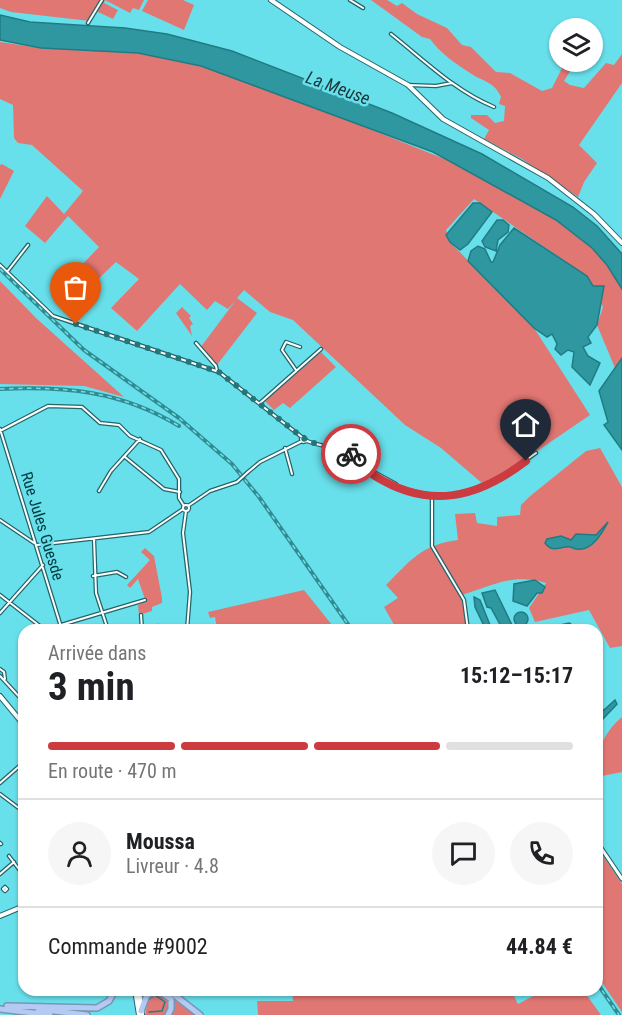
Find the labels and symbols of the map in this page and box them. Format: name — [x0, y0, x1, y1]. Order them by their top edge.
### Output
water label: La Meuse — [303, 66, 373, 109]
pin — [50, 262, 101, 324]
pin — [500, 399, 551, 461]
courier — [321, 424, 381, 484]
street label: Rue Jules Guesde — [17, 470, 68, 583]

